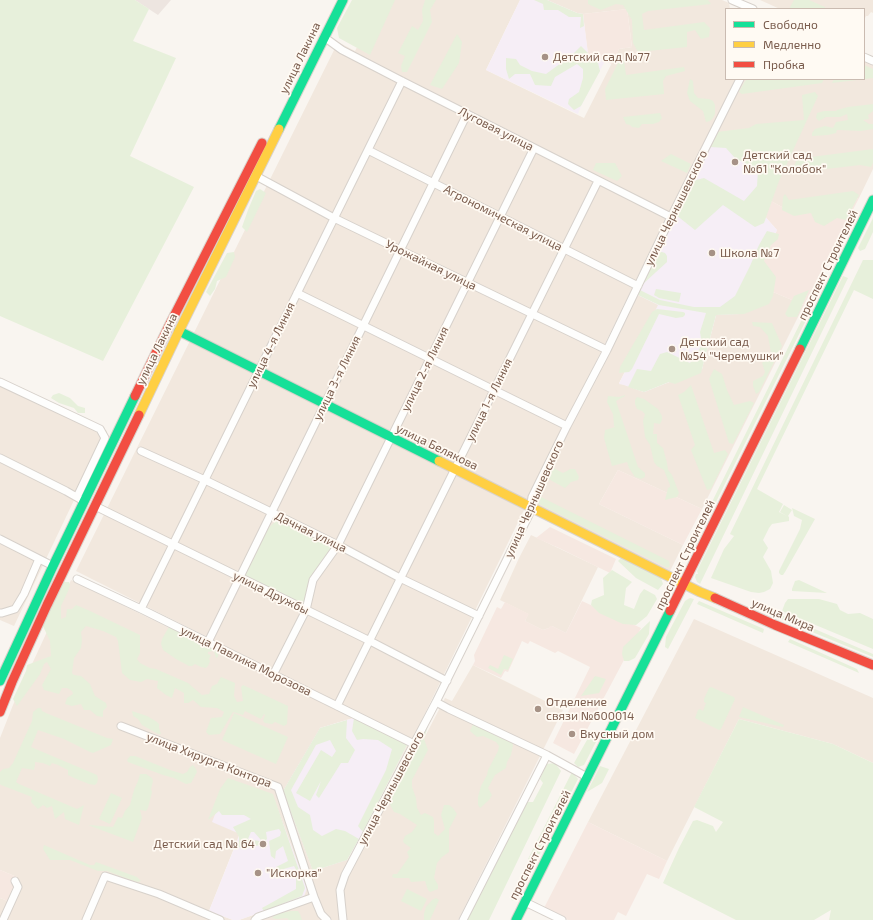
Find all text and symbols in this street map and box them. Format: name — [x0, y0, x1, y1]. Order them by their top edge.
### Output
legend — [725, 8, 865, 80]
text: Свободно — [763, 17, 818, 31]
street label: улица Лакина — [276, 20, 324, 96]
text: Медленно — [763, 37, 821, 51]
place label: Детский сад №77 — [553, 50, 650, 64]
marker: Детский сад №77 — [540, 52, 550, 62]
text: Пробка — [763, 57, 805, 71]
street label: Луговая улица — [456, 104, 536, 154]
street label: улица Чернышевского — [642, 148, 710, 268]
place label: Детский сад №61 "Колобок" — [743, 148, 826, 176]
marker: Детский сад №61 "Колобок" — [730, 157, 740, 167]
street label: Агрономическая улица — [441, 182, 565, 254]
street label: проспект Строителей — [795, 207, 861, 323]
street label: Урожайная улица — [383, 237, 479, 293]
place label: Школа №7 — [720, 246, 779, 260]
marker: Школа №7 — [707, 248, 717, 258]
street label: улица 4-я Линия — [244, 300, 298, 390]
street label: улица Лакина — [133, 311, 181, 387]
street label: улица 2-я Линия — [398, 324, 452, 414]
street label: улица 3-я Линия — [310, 333, 364, 423]
place label: Детский сад №54 "Черемушки" — [680, 335, 784, 363]
marker: Детский сад №54 "Черемушки" — [667, 344, 677, 354]
street label: улица 1-я Линия — [463, 356, 515, 444]
street label: улица Белякова — [394, 421, 480, 473]
street label: улица Чернышевского — [502, 438, 566, 560]
street label: проспект Строителей — [652, 497, 718, 613]
street label: Дачная улица — [273, 509, 349, 555]
street label: улица Дружбы — [231, 568, 311, 618]
street label: улица Мира — [749, 595, 817, 635]
street label: улица Павлика Морозова — [178, 623, 314, 699]
place label: Отделение связи №600014 — [546, 695, 634, 723]
marker: Отделение связи №600014 — [533, 704, 543, 714]
place label: Вкусный дом — [580, 727, 654, 741]
street label: улица Хирурга Контора — [144, 729, 274, 791]
street label: улица Чернышевского — [355, 729, 427, 847]
marker: Вкусный дом — [567, 729, 577, 739]
street label: проспект Строителей — [506, 788, 574, 902]
place label: Детский сад № 64 — [154, 837, 255, 851]
marker: Детский сад № 64 — [258, 839, 268, 849]
place label: "Искорка" — [266, 866, 322, 880]
marker: "Искорка" — [253, 868, 263, 878]

